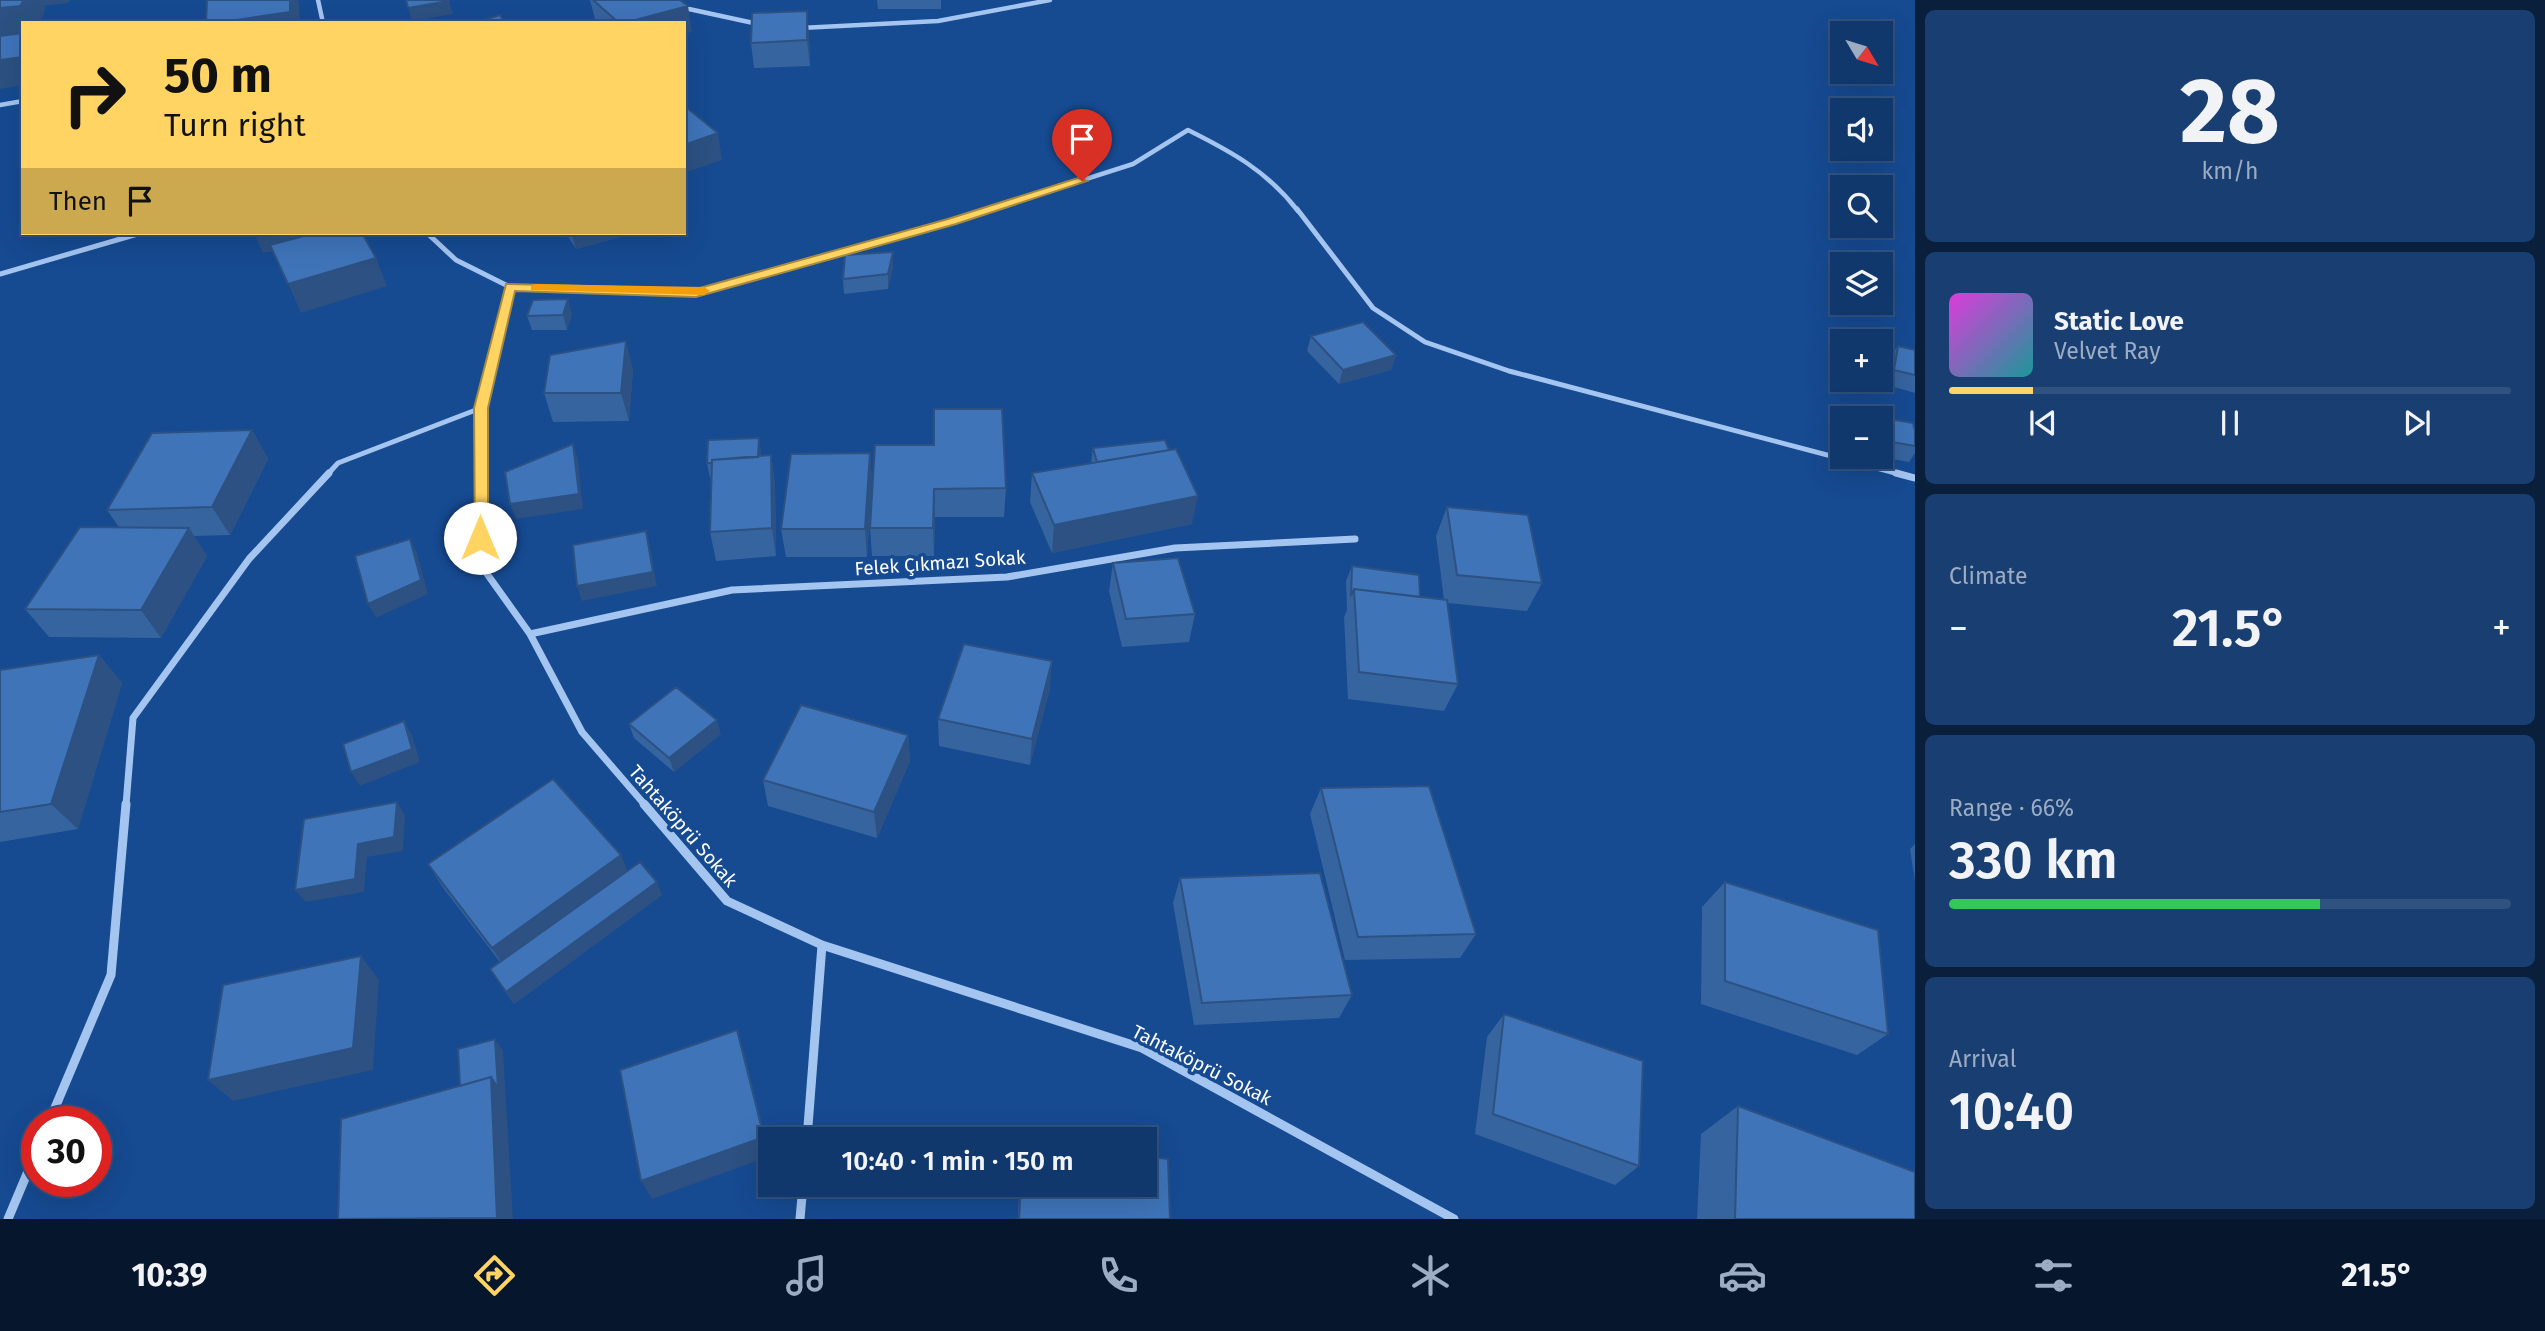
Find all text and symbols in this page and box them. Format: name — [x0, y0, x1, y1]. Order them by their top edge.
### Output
north arrow — [1830, 21, 1894, 84]
map controls — [1830, 21, 1893, 469]
text: 50 m — [164, 46, 272, 105]
icon: right — [49, 49, 140, 140]
text: 28 — [2180, 57, 2280, 166]
button: sound — [1830, 98, 1893, 161]
text: Turn right — [164, 106, 306, 144]
pin — [1052, 109, 1112, 181]
icon: arrive — [1063, 120, 1101, 158]
text: km/h — [2202, 157, 2258, 185]
button: search — [1830, 175, 1893, 238]
icon: arrive — [121, 182, 159, 220]
text: Then — [49, 186, 107, 217]
button: layers — [1830, 252, 1893, 315]
text: Static Love — [2054, 306, 2184, 337]
button: + — [1830, 329, 1893, 392]
text: Velvet Ray — [2054, 337, 2161, 365]
icon: previous — [2024, 404, 2062, 442]
icon: pause — [2211, 404, 2249, 442]
icon: next — [2398, 404, 2436, 442]
button: − — [1830, 406, 1893, 469]
position arrow — [443, 501, 517, 575]
street label: Felek Çıkmazı Sokak — [854, 546, 1027, 580]
text: Climate — [1949, 562, 2028, 590]
text: 21.5° — [2172, 597, 2288, 660]
text: − — [1949, 605, 1968, 651]
text: + — [2492, 605, 2511, 651]
street label: Tahtaköprü Sokak — [624, 760, 742, 892]
text: Range · 66% — [1949, 794, 2074, 822]
text: 330 km — [1949, 829, 2118, 892]
street label: Tahtaköprü Sokak — [1128, 1020, 1276, 1110]
text: Arrival — [1949, 1045, 2016, 1073]
text: 10:40 — [1949, 1080, 2074, 1143]
speed limit sign: 30 — [21, 1106, 112, 1197]
text: 10:40 · 1 min · 150 m — [841, 1146, 1074, 1177]
icon: directions — [470, 1251, 519, 1300]
icon: music — [782, 1251, 831, 1300]
icon: phone — [1094, 1251, 1143, 1300]
icon: climate — [1406, 1251, 1455, 1300]
icon: car — [1718, 1251, 1767, 1300]
icon: filters — [2029, 1251, 2078, 1300]
text: 10:39 — [131, 1256, 207, 1294]
text: 21.5° — [2341, 1256, 2414, 1294]

